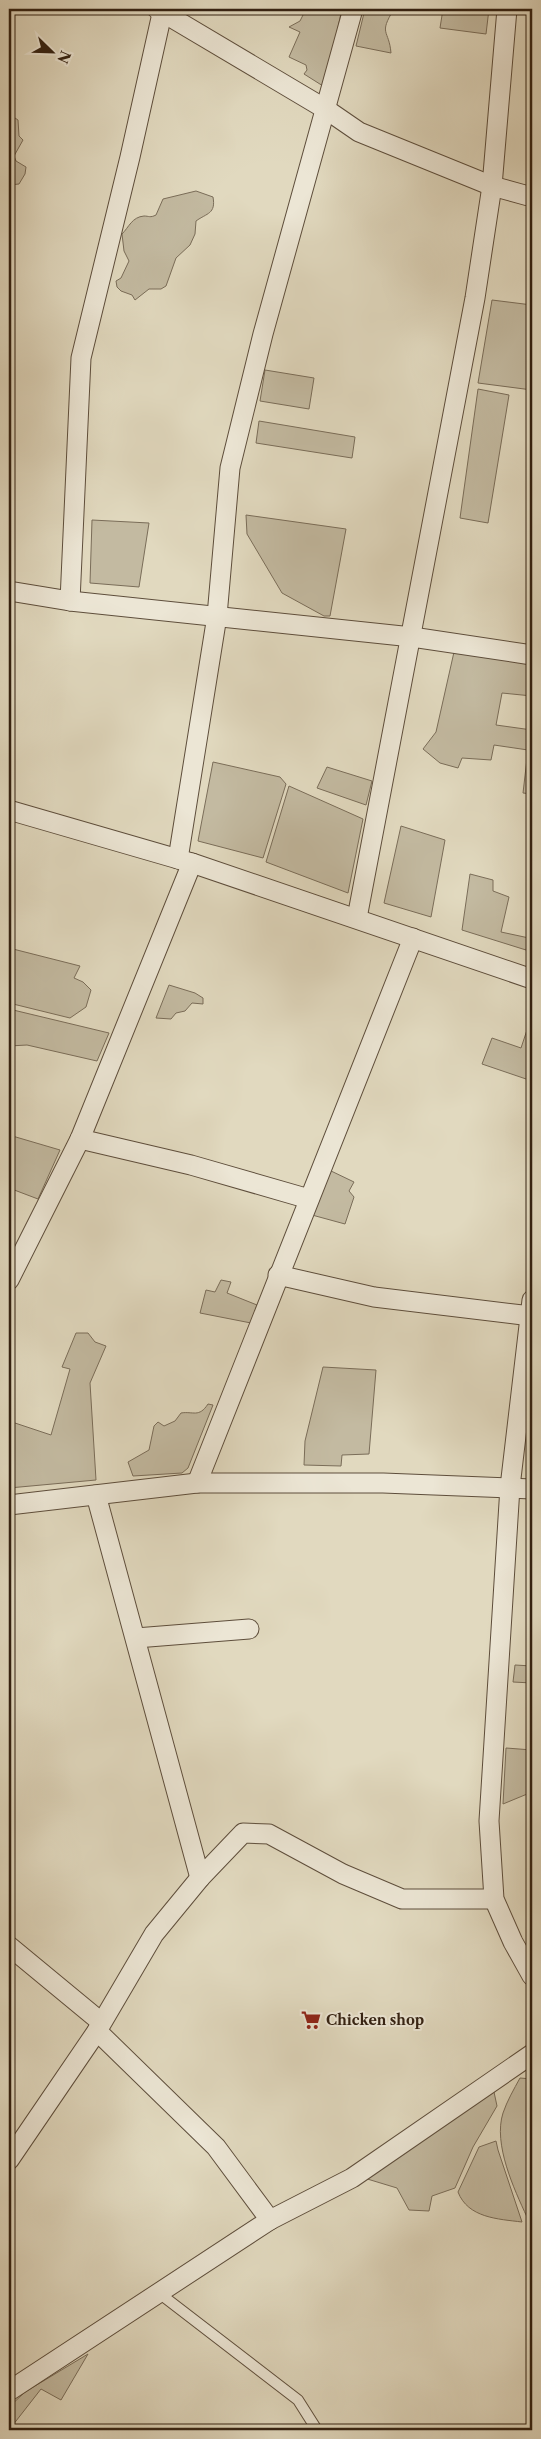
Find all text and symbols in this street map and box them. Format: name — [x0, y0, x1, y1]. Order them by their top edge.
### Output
north arrow — [28, 28, 78, 78]
text: N — [53, 48, 75, 66]
supermarket icon: Chicken shop — [300, 2009, 322, 2031]
place label: Chicken shop — [326, 2011, 424, 2029]

